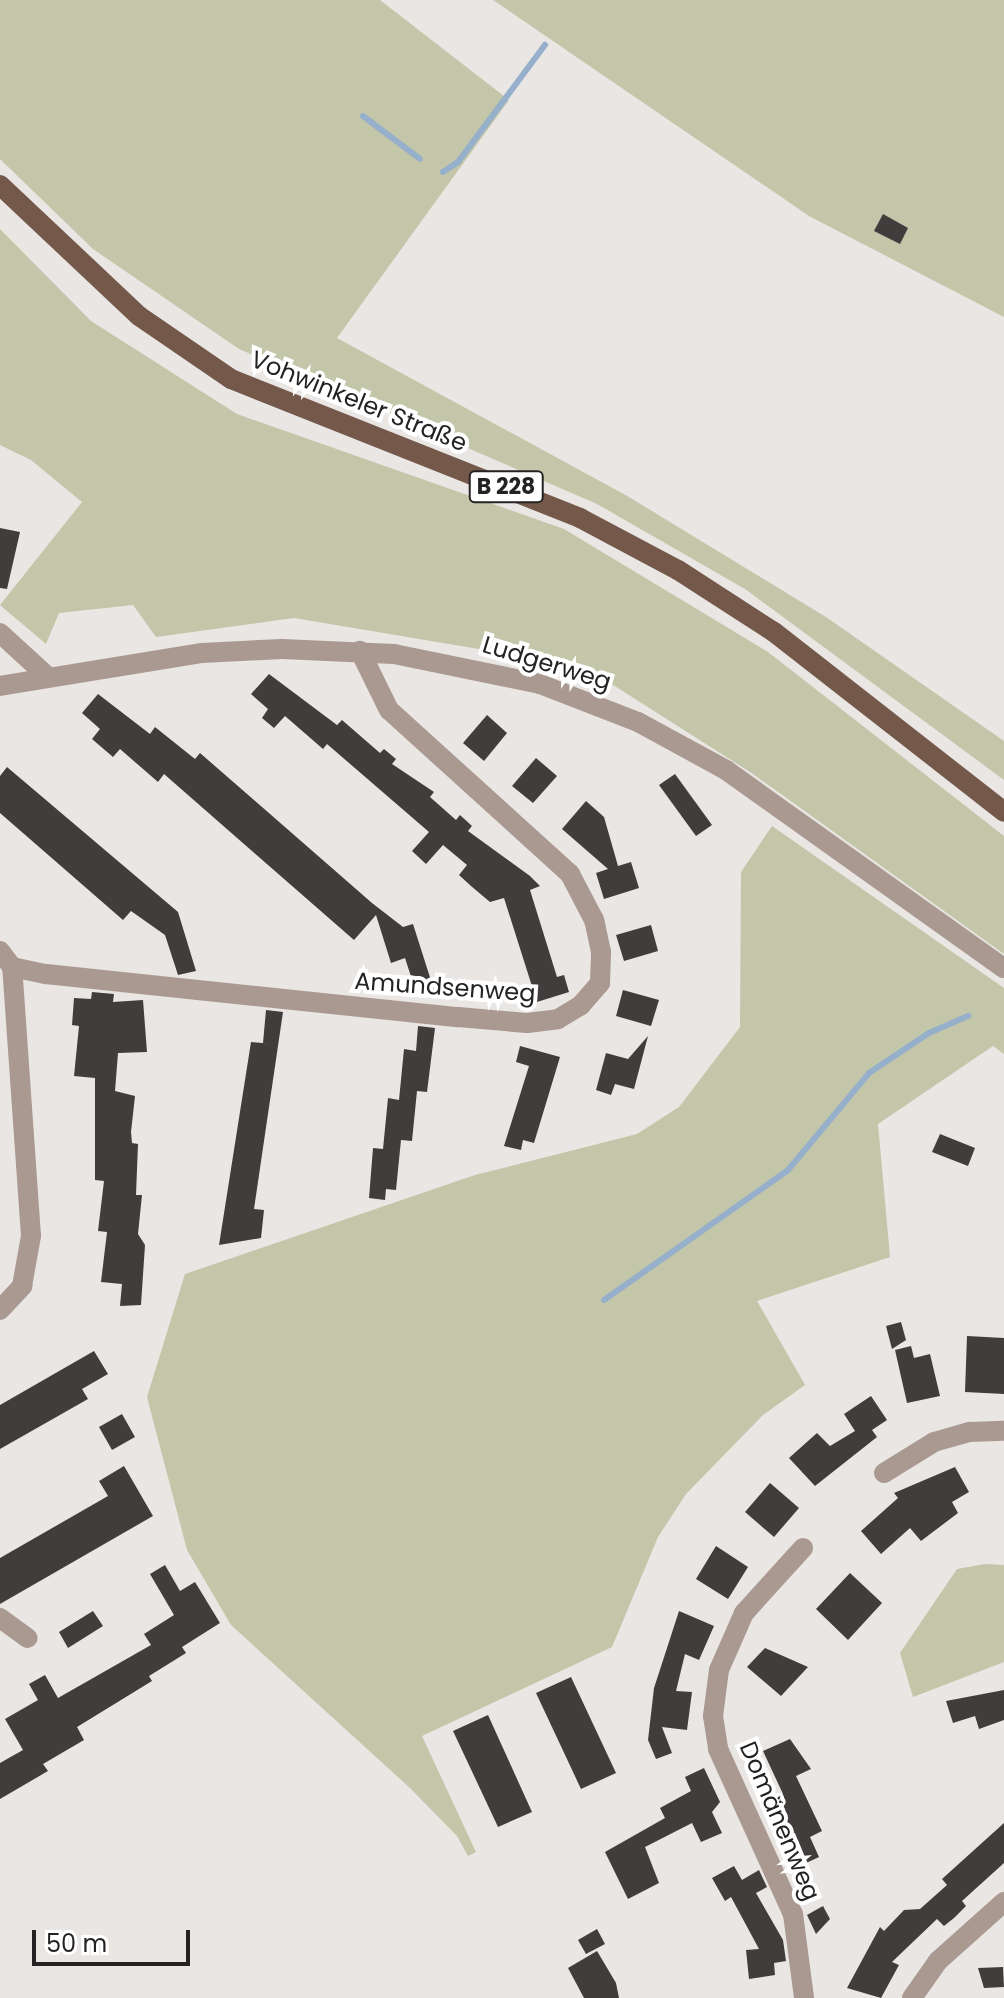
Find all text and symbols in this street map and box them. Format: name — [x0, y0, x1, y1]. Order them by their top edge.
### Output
street label: Vohwinkeler Straße — [247, 344, 471, 458]
road number: B 228 — [468, 469, 544, 505]
street label: Ludgerweg — [479, 630, 615, 696]
street label: Amundsenweg — [354, 966, 536, 1008]
street label: Domänenweg — [734, 1737, 826, 1905]
scale bar — [36, 1914, 194, 1964]
text: 50 m — [46, 1927, 107, 1960]

